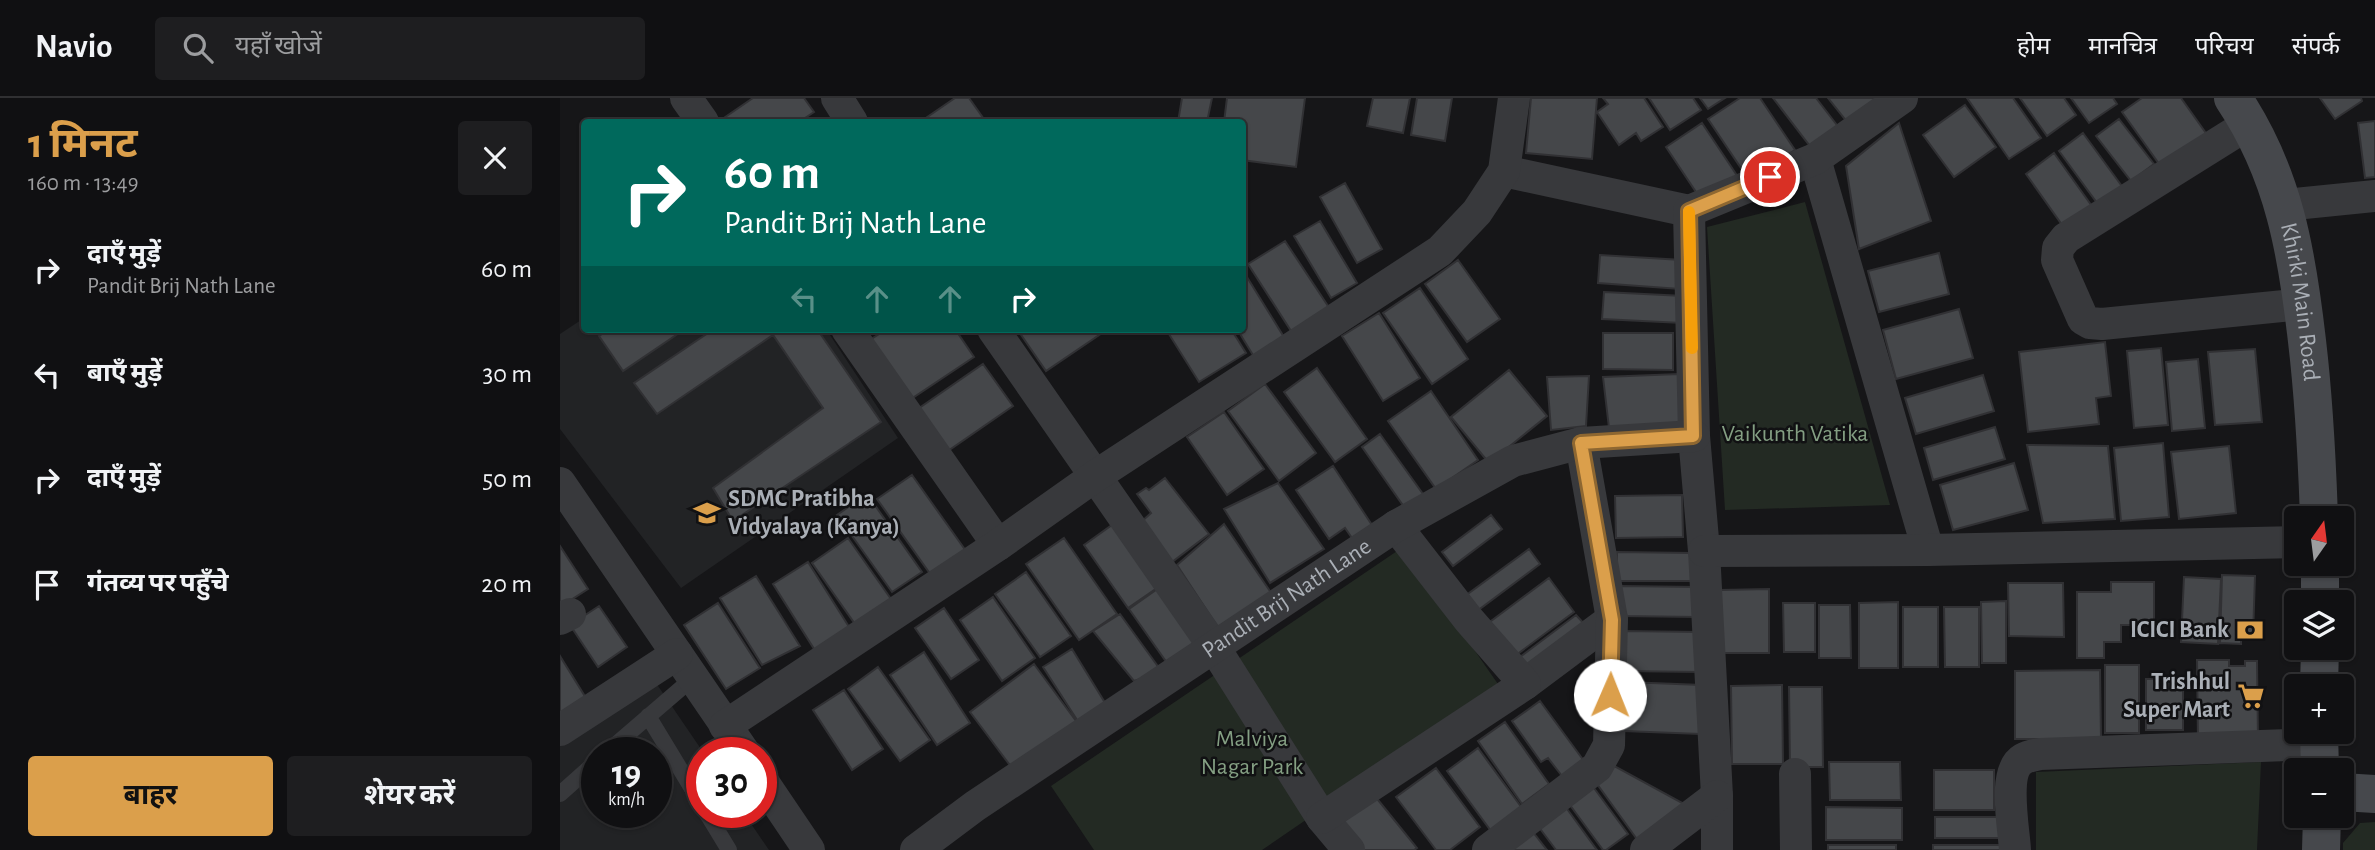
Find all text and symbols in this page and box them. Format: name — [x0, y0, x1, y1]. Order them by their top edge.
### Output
search box — [155, 17, 645, 80]
icon: search — [179, 29, 217, 67]
text: Navio — [35, 31, 113, 64]
text: यहाँ खोजें — [235, 33, 322, 59]
text: होम — [2017, 35, 2050, 59]
text: मानचित्र — [2088, 35, 2157, 59]
text: परिचय — [2195, 35, 2254, 59]
text: संपर्क — [2292, 35, 2340, 59]
button: close — [458, 121, 532, 195]
text: 1 मिनट — [28, 123, 138, 165]
icon: right — [609, 147, 700, 238]
pin — [1740, 147, 1800, 207]
text: 60 m — [724, 149, 820, 198]
icon: arrive — [1751, 158, 1789, 196]
text: 160 m · 13:49 — [28, 172, 138, 195]
text: Pandit Brij Nath Lane — [724, 207, 986, 239]
street label: Khirki Main Road — [2276, 220, 2323, 382]
text: दाएँ मुड़ें — [87, 241, 161, 267]
icon: right — [28, 251, 66, 289]
text: 60 m — [481, 256, 532, 282]
text: Pandit Brij Nath Lane — [87, 275, 276, 298]
icon: left — [785, 280, 823, 318]
icon: ahead — [858, 280, 896, 318]
icon: ahead — [931, 280, 969, 318]
icon: right — [1004, 280, 1042, 318]
icon: left — [28, 356, 66, 394]
text: बाएँ मुड़ें — [87, 360, 162, 386]
text: 30 m — [482, 361, 532, 387]
park label: Vaikunth Vatika — [1722, 422, 1868, 446]
icon: right — [28, 461, 66, 499]
text: दाएँ मुड़ें — [87, 465, 161, 491]
text: 50 m — [482, 466, 532, 492]
place label: SDMC Pratibha Vidyalaya (Kanya) — [728, 487, 900, 539]
school or university icon: SDMC Pratibha Vidyalaya (Kanya) — [692, 498, 722, 528]
north arrow — [2284, 506, 2354, 576]
map controls — [2284, 506, 2354, 828]
street label: Pandit Brij Nath Lane — [1198, 534, 1375, 663]
icon: arrive — [28, 566, 66, 604]
text: गंतव्य पर पहुँचे — [87, 570, 229, 596]
text: 20 m — [481, 571, 532, 597]
button: layers — [2284, 590, 2354, 660]
bank icon: ICICI Bank — [2235, 615, 2265, 645]
place label: ICICI Bank — [2130, 618, 2229, 642]
position arrow — [1573, 658, 1647, 732]
place label: Trishhul Super Mart — [2123, 670, 2230, 722]
button: + — [2284, 674, 2354, 744]
supermarket icon: Trishhul Super Mart — [2236, 681, 2266, 711]
park label: Malviya Nagar Park — [1201, 727, 1303, 779]
speed limit sign: 30 — [686, 737, 777, 828]
button: बाहर — [28, 756, 273, 836]
button: शेयर करें — [287, 756, 532, 836]
text: 19 — [612, 756, 641, 791]
button: − — [2284, 758, 2354, 828]
text: km/h — [608, 791, 645, 809]

